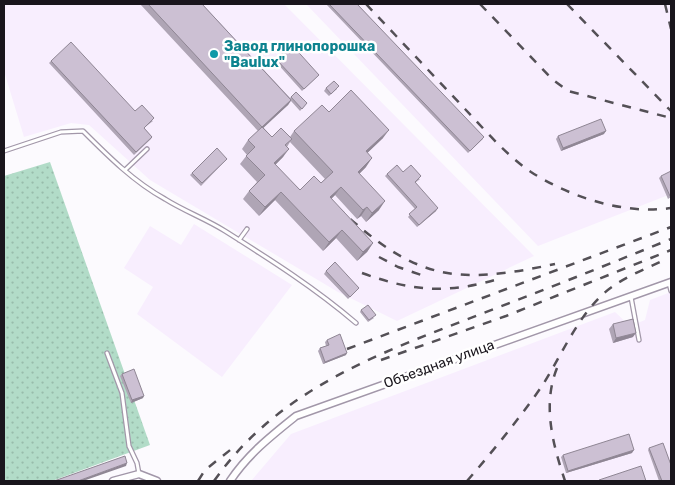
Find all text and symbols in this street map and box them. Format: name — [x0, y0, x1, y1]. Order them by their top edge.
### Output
place label: Завод глинопорошка "Baulux" — [224, 38, 375, 71]
marker: Завод глинопорошка "Baulux" — [208, 48, 220, 60]
street label: Объездная улица — [381, 336, 497, 392]

